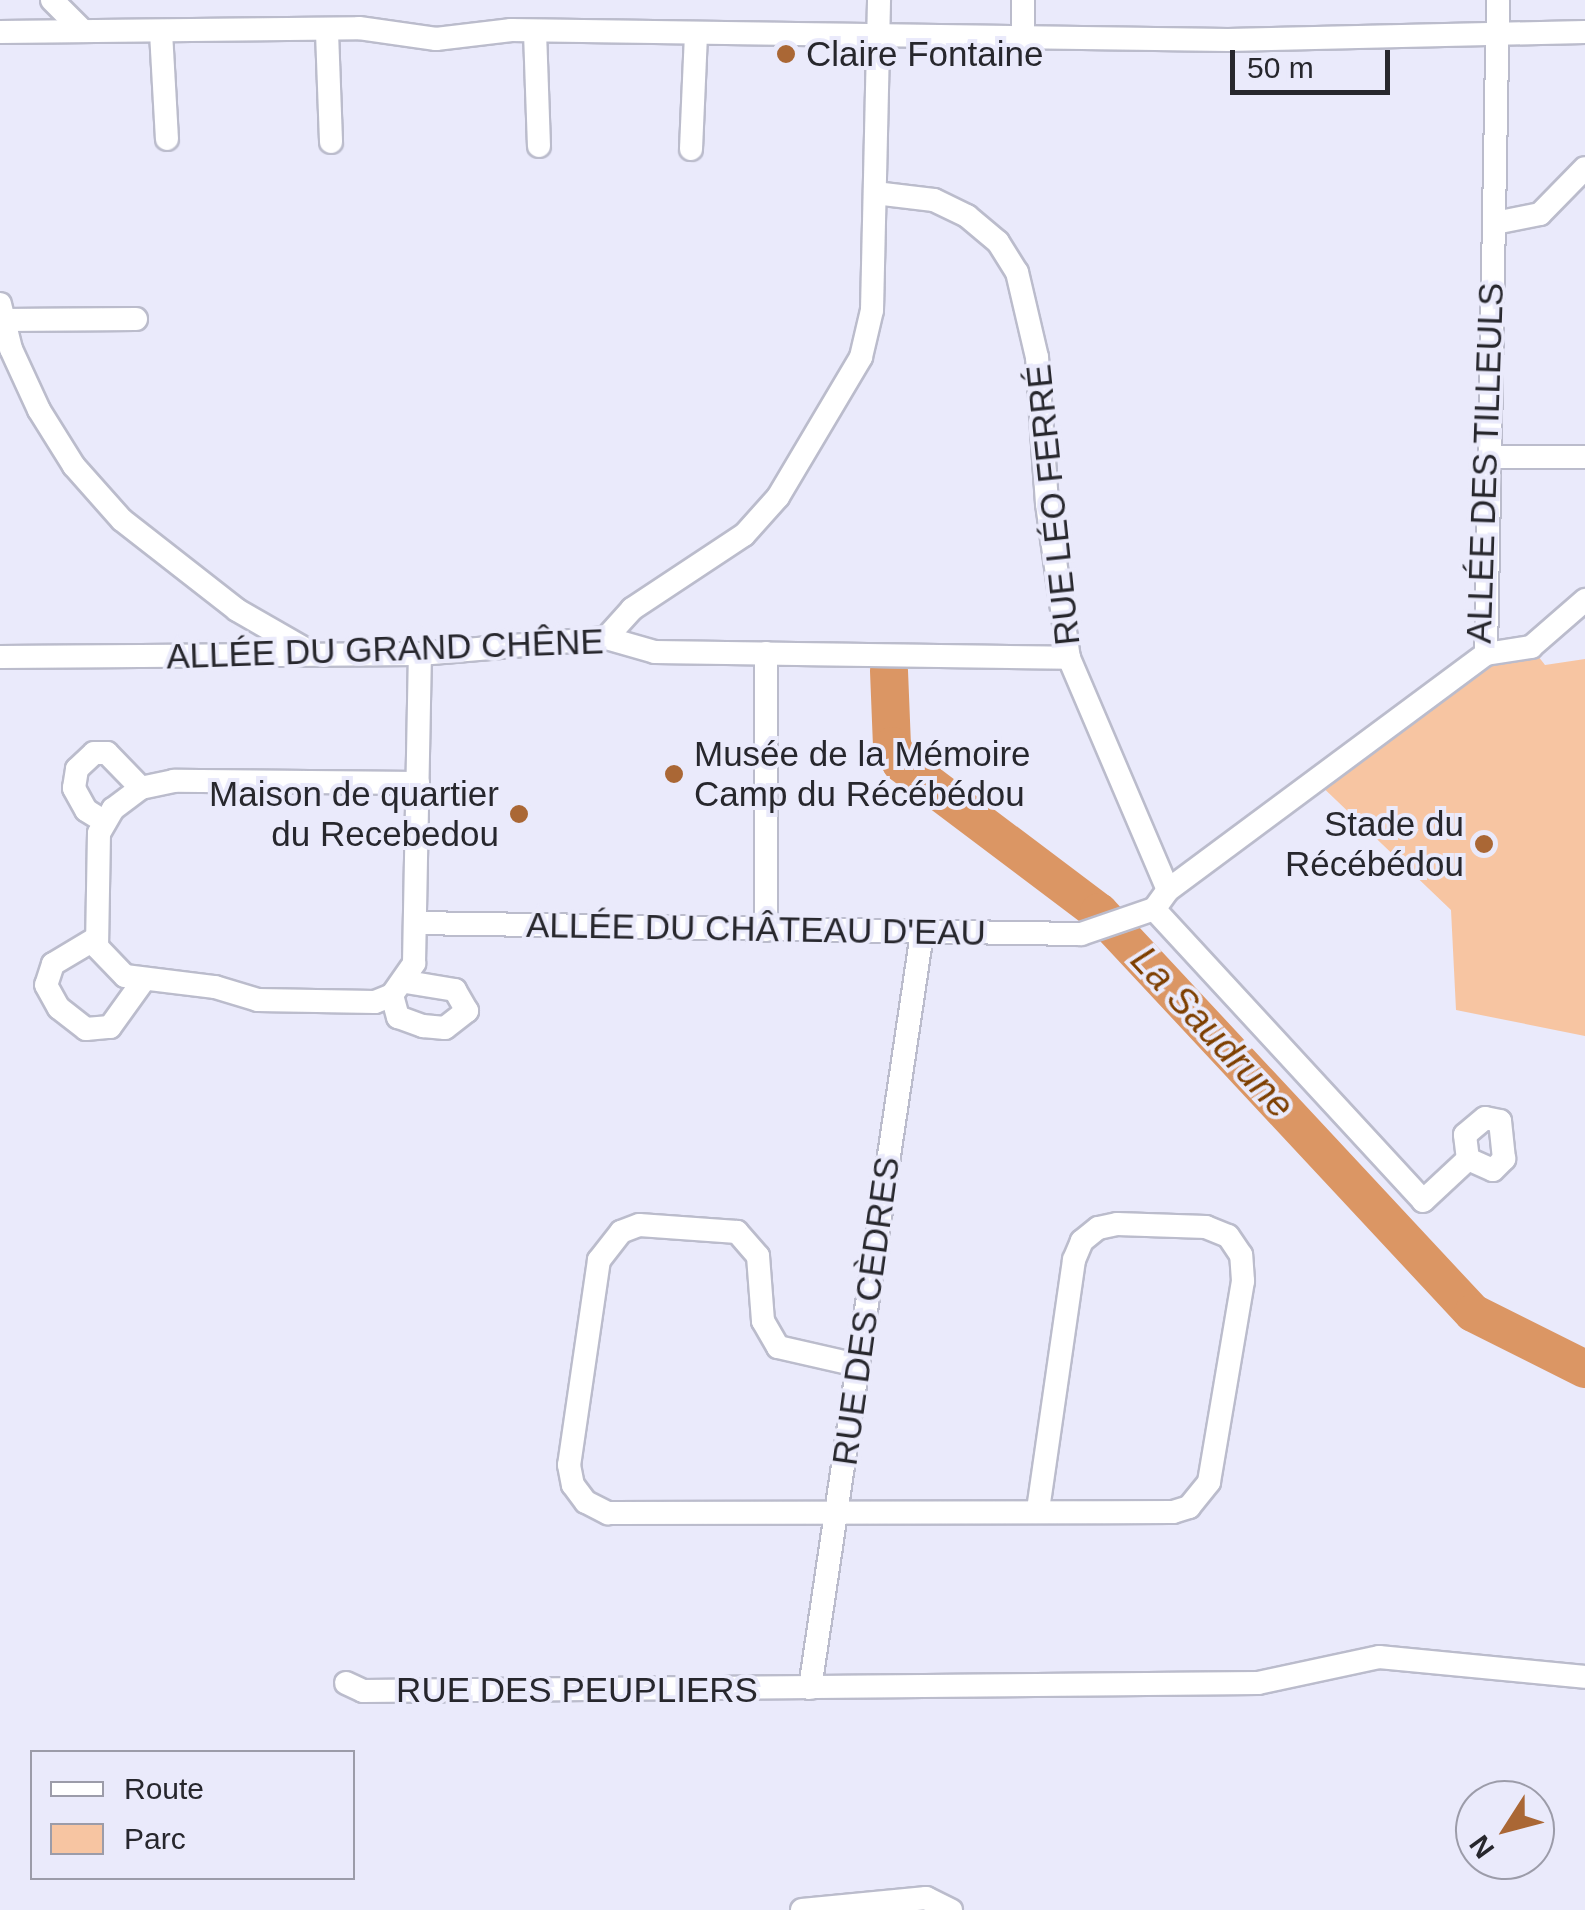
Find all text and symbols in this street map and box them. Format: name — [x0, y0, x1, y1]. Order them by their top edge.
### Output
scale bar — [1235, 30, 1395, 92]
place label: Claire Fontaine — [806, 33, 1043, 75]
marker: Claire Fontaine — [775, 43, 797, 65]
text: 50 m — [1247, 51, 1314, 84]
street label: ALLÉE DES TILLEULS — [1458, 281, 1512, 645]
street label: RUE LÉO FERRÉ — [1017, 363, 1089, 647]
street label: ALLÉE DU GRAND CHÊNE — [166, 620, 604, 678]
place label: Musée de la Mémoire Camp du Récébédou — [694, 733, 1031, 815]
marker: Musée de la Mémoire Camp du Récébédou — [663, 763, 685, 785]
place label: Maison de quartier du Recebedou — [209, 773, 499, 855]
marker: Maison de quartier du Recebedou — [508, 803, 530, 825]
place label: Stade du Récébédou — [1285, 803, 1464, 885]
marker: Stade du Récébédou — [1473, 833, 1495, 855]
street label: ALLÉE DU CHÂTEAU D'EAU — [526, 904, 986, 954]
water label: La Saudrune — [1121, 938, 1303, 1128]
street label: RUE DES CÈDRES — [824, 1154, 908, 1468]
street label: RUE DES PEUPLIERS — [396, 1669, 758, 1711]
legend — [30, 1750, 355, 1880]
text: Route — [124, 1772, 204, 1805]
north arrow — [1455, 1780, 1555, 1880]
text: Parc — [124, 1822, 186, 1855]
text: N — [1463, 1829, 1500, 1864]

